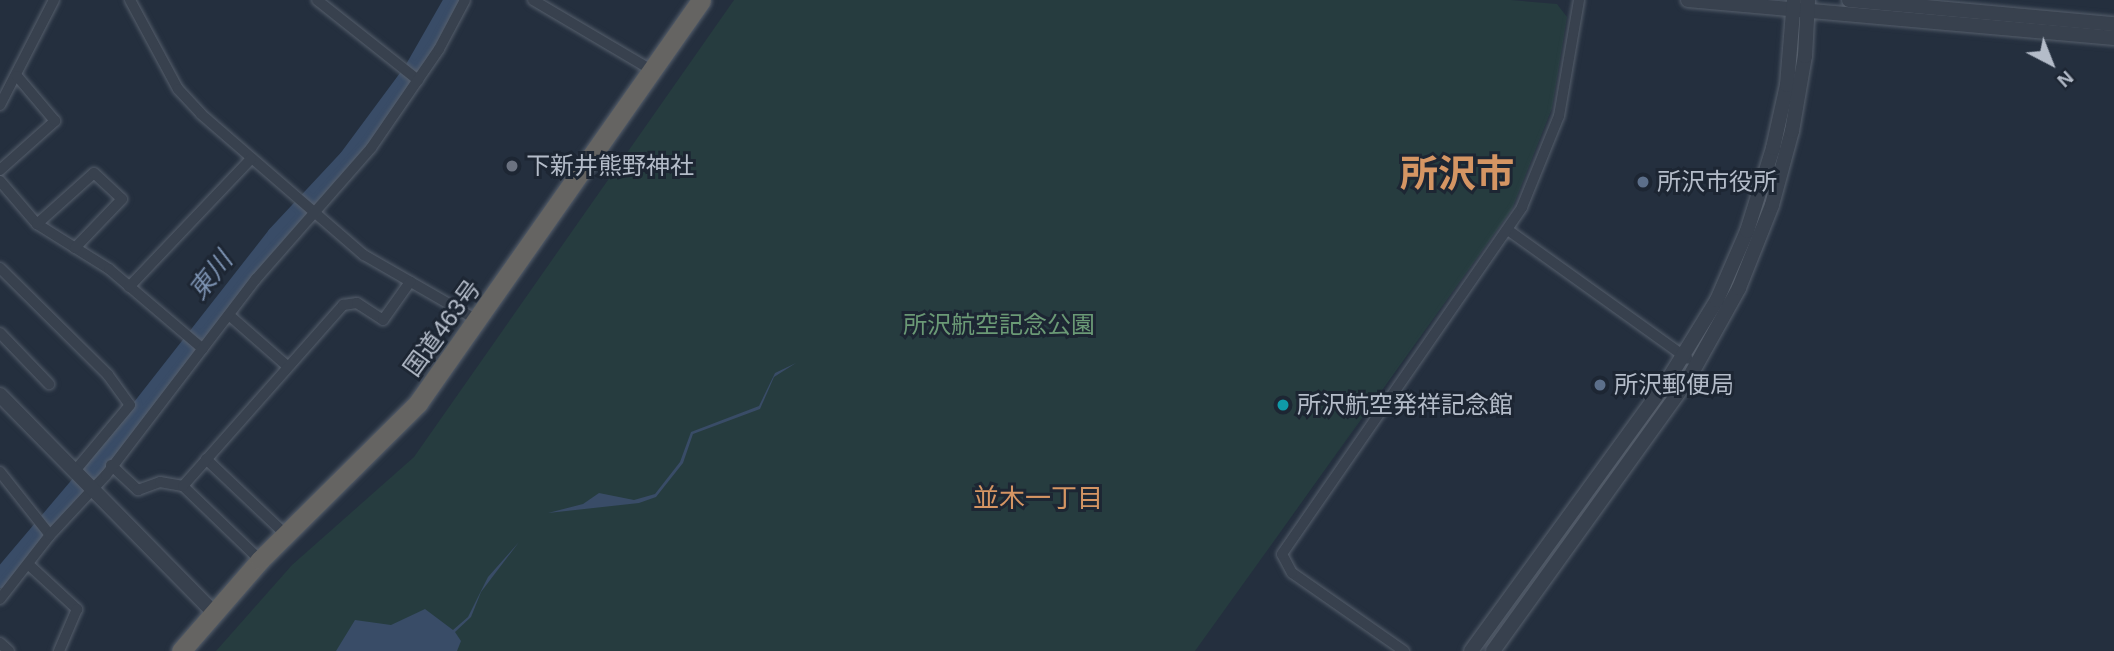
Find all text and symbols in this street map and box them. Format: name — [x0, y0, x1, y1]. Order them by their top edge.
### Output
north arrow — [2016, 28, 2086, 98]
text: N — [2053, 67, 2078, 91]
place label: 下新井熊野神社 — [526, 152, 694, 180]
district label: 所沢市 — [1400, 152, 1514, 198]
marker: 下新井熊野神社 — [504, 158, 520, 174]
place label: 所沢市役所 — [1657, 168, 1777, 196]
marker: 所沢市役所 — [1635, 174, 1651, 190]
water label: 東川 — [183, 246, 239, 306]
street label: 国道463号 — [397, 274, 487, 382]
park label: 所沢航空記念公園 — [903, 311, 1095, 339]
place label: 所沢郵便局 — [1614, 371, 1734, 399]
marker: 所沢郵便局 — [1592, 377, 1608, 393]
place label: 所沢航空発祥記念館 — [1297, 391, 1513, 419]
marker: 所沢航空発祥記念館 — [1275, 397, 1291, 413]
district label: 並木一丁目 — [973, 483, 1103, 515]

